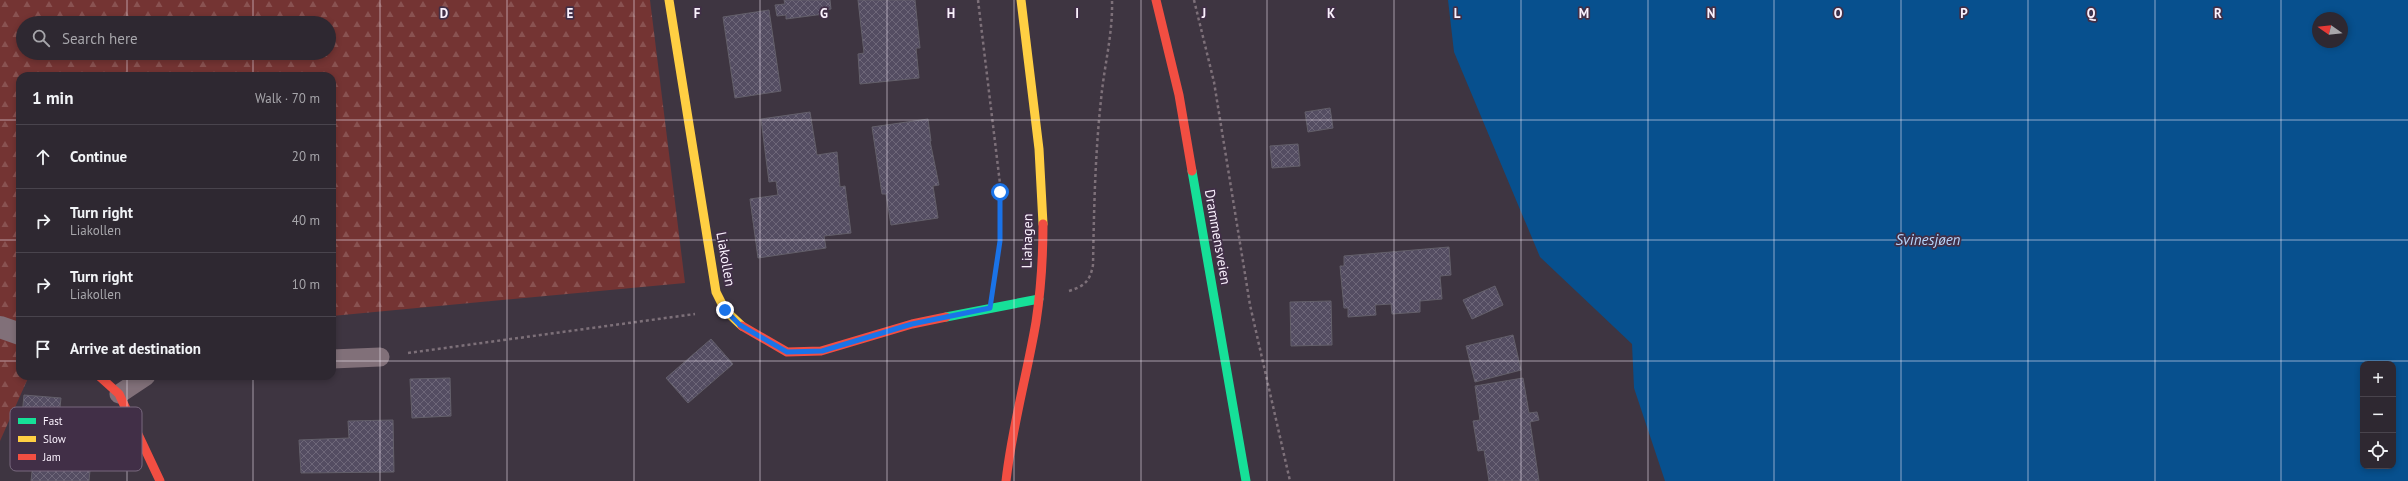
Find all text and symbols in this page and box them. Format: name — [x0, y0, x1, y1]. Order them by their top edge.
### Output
text: D — [440, 5, 448, 22]
text: E — [567, 5, 574, 22]
text: F — [694, 5, 701, 22]
text: G — [820, 5, 828, 22]
text: H — [947, 5, 955, 22]
text: I — [1075, 5, 1079, 22]
text: J — [1201, 5, 1206, 22]
text: K — [1327, 5, 1335, 22]
text: L — [1454, 5, 1461, 22]
text: M — [1579, 5, 1589, 22]
text: N — [1707, 5, 1715, 22]
text: O — [1834, 5, 1843, 22]
text: P — [1960, 5, 1968, 22]
text: Q — [2087, 5, 2097, 22]
text: R — [2214, 5, 2222, 22]
north arrow — [2312, 12, 2348, 48]
search box — [16, 16, 336, 60]
icon: search — [30, 27, 52, 49]
text: Search here — [62, 29, 138, 48]
text: 1 min — [32, 87, 73, 109]
text: Walk · 70 m — [255, 90, 320, 107]
icon: ahead — [32, 146, 54, 168]
text: Continue — [70, 147, 127, 166]
text: 20 m — [292, 148, 320, 165]
route start — [991, 183, 1009, 201]
street label: Drammensveien — [1201, 188, 1235, 286]
text: Turn right — [70, 203, 133, 222]
icon: right — [32, 210, 54, 232]
text: 40 m — [292, 212, 320, 229]
street label: Liahagen — [1018, 213, 1036, 269]
text: Liakollen — [70, 222, 121, 239]
street label: Liakollen — [712, 230, 740, 288]
water label: Svinesjøen — [1896, 230, 1961, 249]
text: Turn right — [70, 267, 133, 286]
icon: right — [32, 274, 54, 296]
text: 10 m — [292, 276, 320, 293]
text: Liakollen — [70, 286, 121, 303]
route end — [716, 301, 734, 319]
icon: arrive — [32, 338, 54, 360]
text: Arrive at destination — [70, 339, 201, 358]
map controls — [2360, 361, 2396, 469]
button: + — [2360, 361, 2396, 397]
button: − — [2360, 397, 2396, 433]
legend — [10, 407, 142, 471]
text: Fast — [43, 414, 63, 428]
text: Slow — [43, 432, 66, 446]
button: locate — [2360, 433, 2396, 469]
text: Jam — [42, 450, 61, 464]

